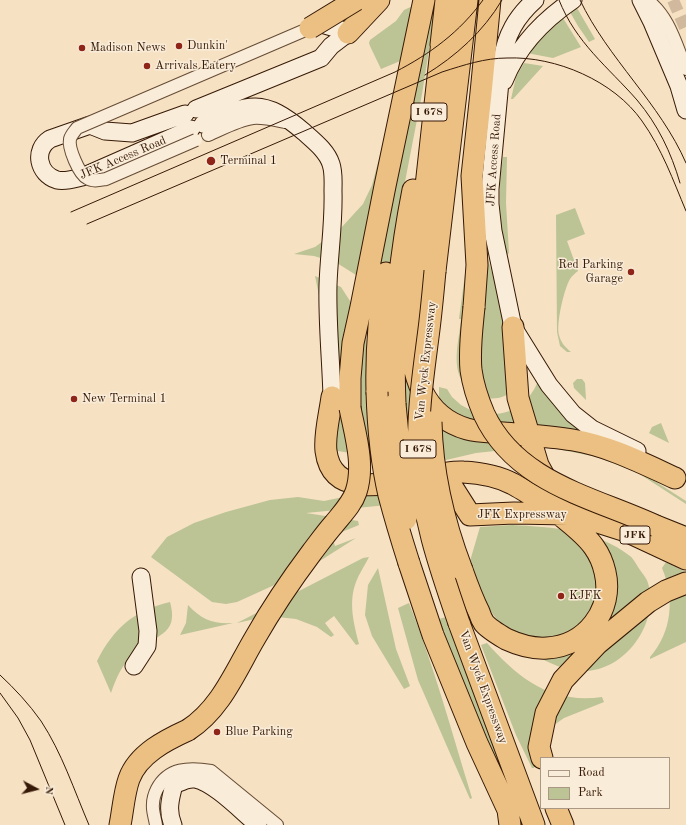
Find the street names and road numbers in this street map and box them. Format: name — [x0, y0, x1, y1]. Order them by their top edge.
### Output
road number: I 678 — [411, 103, 447, 121]
street label: JFK Access Road — [484, 113, 504, 207]
street label: JFK Access Road — [78, 133, 168, 183]
street label: Van Wyck Expressway — [413, 301, 439, 421]
road number: I 678 — [400, 440, 436, 458]
street label: JFK Expressway — [477, 508, 567, 522]
road number: JFK — [620, 526, 650, 544]
street label: Van Wyck Expressway — [456, 628, 510, 746]

